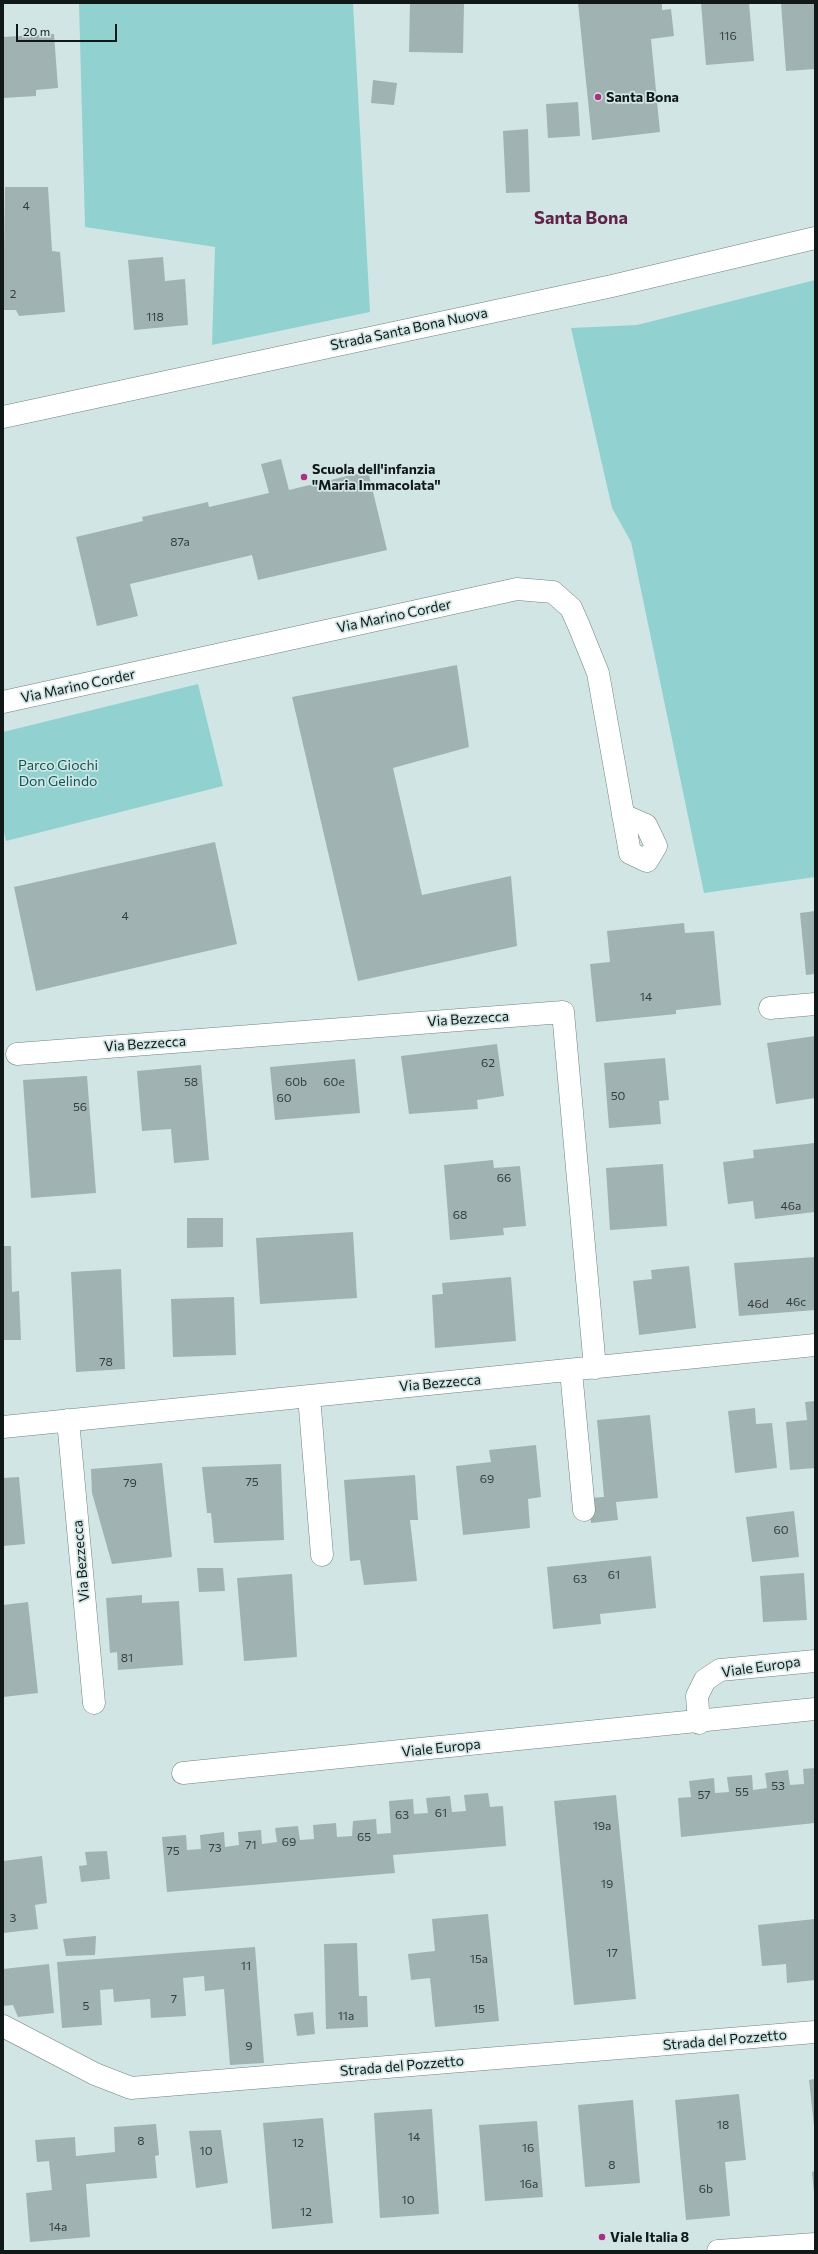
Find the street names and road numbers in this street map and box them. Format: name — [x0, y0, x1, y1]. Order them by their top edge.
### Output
street label: Strada Santa Bona Nuova — [329, 304, 489, 354]
street label: Via Marino Corder — [335, 596, 453, 636]
street label: Via Marino Corder — [19, 666, 137, 706]
street label: Via Bezzecca — [426, 1008, 510, 1030]
street label: Via Bezzecca — [103, 1033, 187, 1055]
street label: Via Bezzecca — [398, 1371, 482, 1395]
street label: Via Bezzecca — [69, 1519, 93, 1603]
street label: Viale Europa — [720, 1653, 802, 1681]
street label: Viale Europa — [401, 1735, 481, 1761]
street label: Strada del Pozzetto — [662, 2026, 788, 2054]
street label: Strada del Pozzetto — [339, 2052, 465, 2080]

